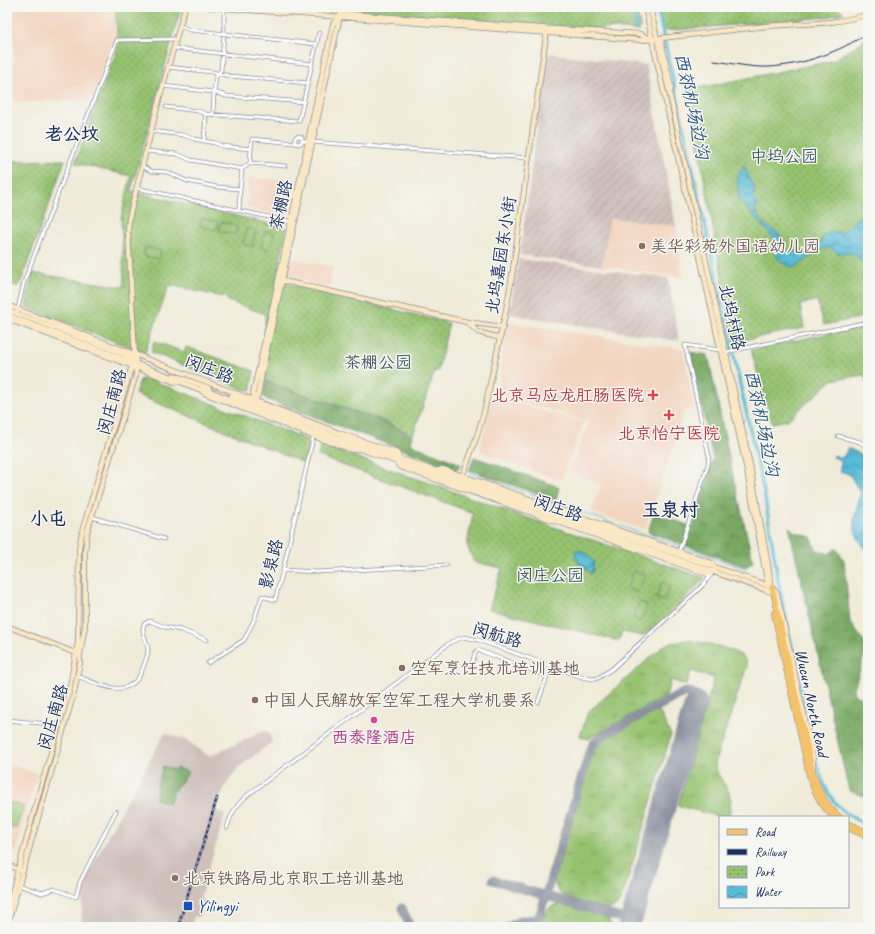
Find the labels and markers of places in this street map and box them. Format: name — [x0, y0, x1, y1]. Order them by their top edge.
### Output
place label: 美华彩苑外国语幼儿园 — [650, 236, 820, 257]
marker: 美华彩苑外国语幼儿园 — [637, 241, 647, 251]
place label: 北京马应龙肛肠医院 — [491, 385, 644, 406]
marker: 北京马应龙肛肠医院 — [647, 389, 659, 401]
marker: 北京怡宁医院 — [663, 409, 675, 421]
place label: 北京怡宁医院 — [618, 423, 720, 444]
place label: 空军烹饪技术培训基地 — [410, 658, 580, 679]
marker: 空军烹饪技术培训基地 — [397, 663, 407, 673]
place label: 中国人民解放军空军工程大学机要系 — [263, 690, 535, 711]
marker: 中国人民解放军空军工程大学机要系 — [250, 695, 260, 705]
marker: 西泰隆酒店 — [369, 715, 379, 725]
place label: 西泰隆酒店 — [332, 727, 417, 748]
place label: 北京铁路局北京职工培训基地 — [183, 868, 404, 889]
marker: 北京铁路局北京职工培训基地 — [170, 873, 180, 883]
place label: Yilingyi — [197, 896, 240, 917]
marker: Yilingyi — [182, 900, 194, 912]

